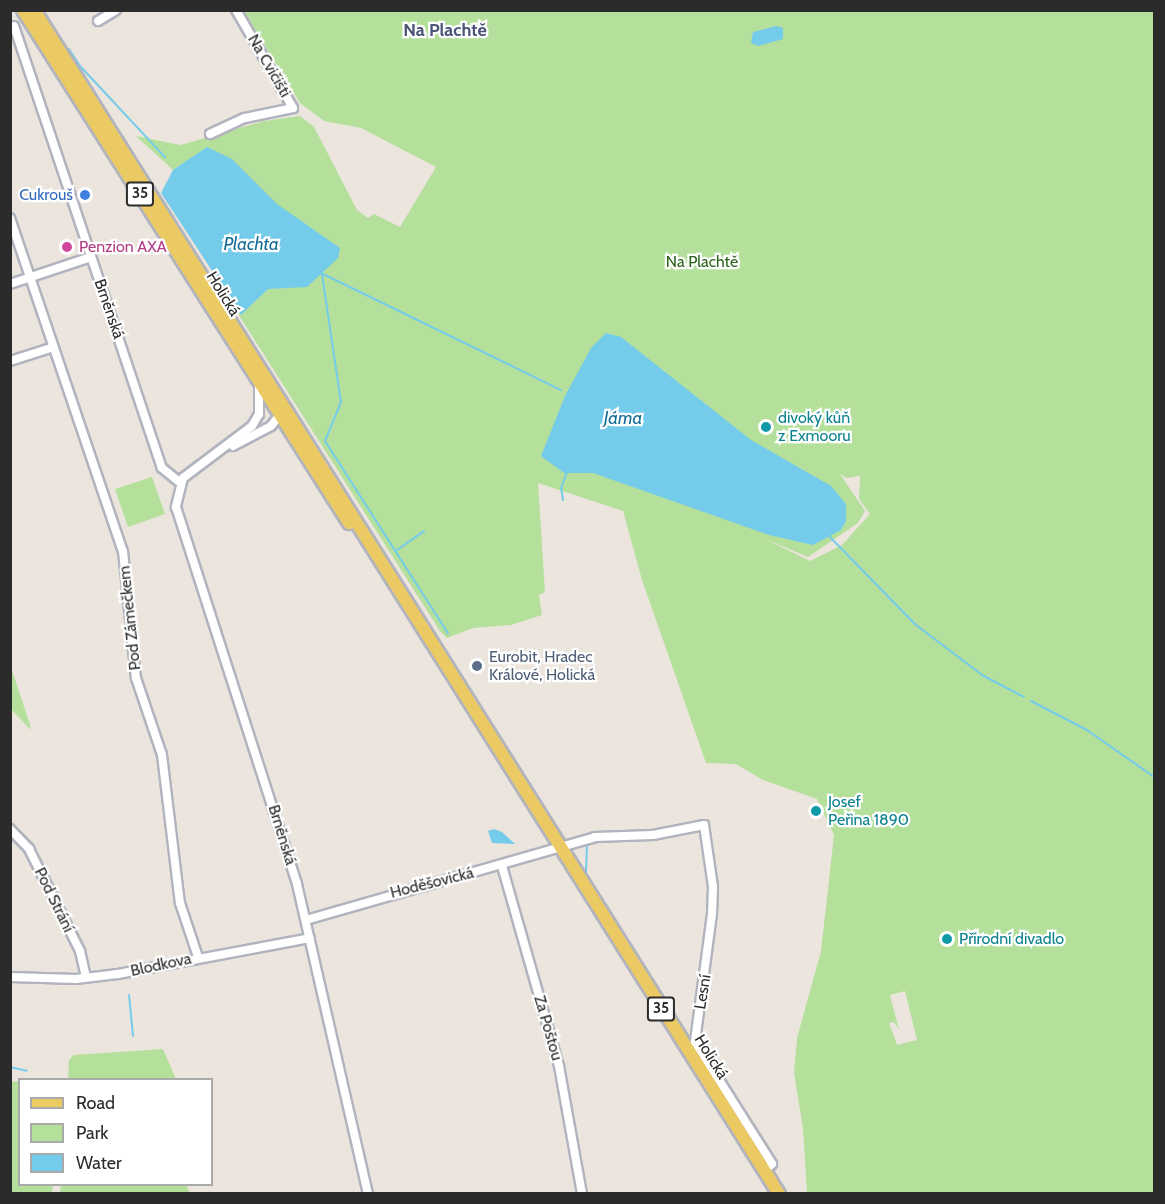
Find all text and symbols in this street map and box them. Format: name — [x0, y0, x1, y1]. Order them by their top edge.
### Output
district label: Na Plachtě — [403, 19, 487, 41]
street label: Na Cvičišti — [243, 31, 295, 101]
road number: 35 — [125, 182, 155, 206]
place label: Cukrouš — [19, 185, 73, 205]
marker: Cukrouš — [78, 188, 92, 202]
water label: Plachta — [223, 233, 279, 255]
place label: Penzion AXA — [79, 237, 167, 257]
marker: Penzion AXA — [60, 240, 74, 254]
park label: Na Plachtě — [666, 252, 738, 272]
street label: Holická — [202, 268, 244, 320]
street label: Brněnská — [90, 277, 128, 341]
water label: Jáma — [604, 407, 642, 429]
place label: divoký kůň z Exmooru — [778, 408, 851, 446]
marker: divoký kůň z Exmooru — [759, 420, 773, 434]
street label: Pod Zámečkem — [115, 565, 145, 671]
place label: Eurobit, Hradec Králové, Holická — [489, 647, 595, 685]
marker: Eurobit, Hradec Králové, Holická — [470, 659, 484, 673]
place label: Josef Peřina 1890 — [828, 792, 909, 830]
street label: Brněnská — [264, 803, 300, 867]
marker: Josef Peřina 1890 — [809, 804, 823, 818]
street label: Hoděšovická — [388, 863, 476, 903]
street label: Pod Strání — [30, 864, 78, 936]
place label: Přírodní divadlo — [959, 929, 1064, 949]
marker: Přírodní divadlo — [940, 932, 954, 946]
street label: Blodkova — [129, 949, 193, 981]
street label: Lesní — [691, 973, 715, 1011]
street label: Za Poštou — [530, 993, 566, 1063]
road number: 35 — [646, 997, 676, 1021]
street label: Holická — [690, 1031, 732, 1083]
legend — [18, 1078, 213, 1186]
text: Road — [76, 1092, 115, 1114]
text: Park — [76, 1122, 108, 1144]
text: Water — [76, 1152, 122, 1174]

